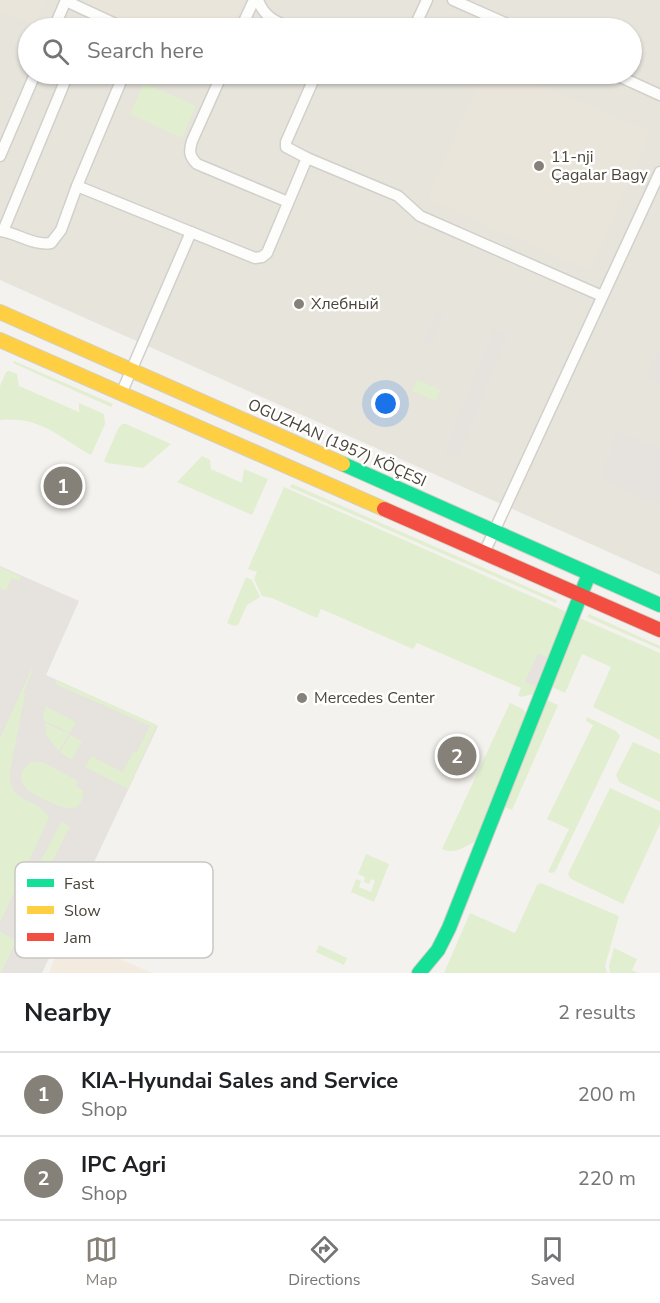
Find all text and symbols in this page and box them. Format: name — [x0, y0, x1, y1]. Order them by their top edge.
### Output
search box — [18, 18, 642, 84]
icon: search — [39, 35, 72, 68]
text: Search here — [87, 36, 204, 66]
place label: 11-nji Çagalar Bagy — [551, 146, 649, 186]
marker: 11-nji Çagalar Bagy — [532, 159, 546, 173]
place label: Хлебный — [311, 293, 379, 315]
marker: Хлебный — [292, 297, 306, 311]
your location — [371, 389, 400, 418]
street label: OGUZHAN (1957) KÖÇESI — [244, 394, 430, 492]
pin: 1 — [44, 464, 82, 508]
place label: Mercedes Center — [314, 687, 435, 709]
marker: Mercedes Center — [295, 691, 309, 705]
pin: 2 — [438, 734, 476, 778]
legend — [15, 862, 213, 958]
text: Fast — [64, 873, 95, 895]
text: Slow — [64, 900, 101, 922]
text: Jam — [63, 927, 91, 949]
text: Nearby — [24, 995, 111, 1030]
text: 2 results — [558, 999, 636, 1026]
text: KIA-Hyundai Sales and Service — [81, 1066, 398, 1096]
text: 1 — [38, 1081, 50, 1108]
text: 200 m — [578, 1081, 636, 1108]
text: Shop — [81, 1096, 127, 1123]
text: IPC Agri — [81, 1150, 166, 1180]
text: 2 — [38, 1165, 50, 1192]
text: 220 m — [578, 1165, 636, 1192]
text: Shop — [81, 1180, 127, 1207]
tab: Map — [85, 1233, 118, 1291]
tab: Directions — [288, 1233, 360, 1291]
tab: Saved — [531, 1233, 575, 1291]

